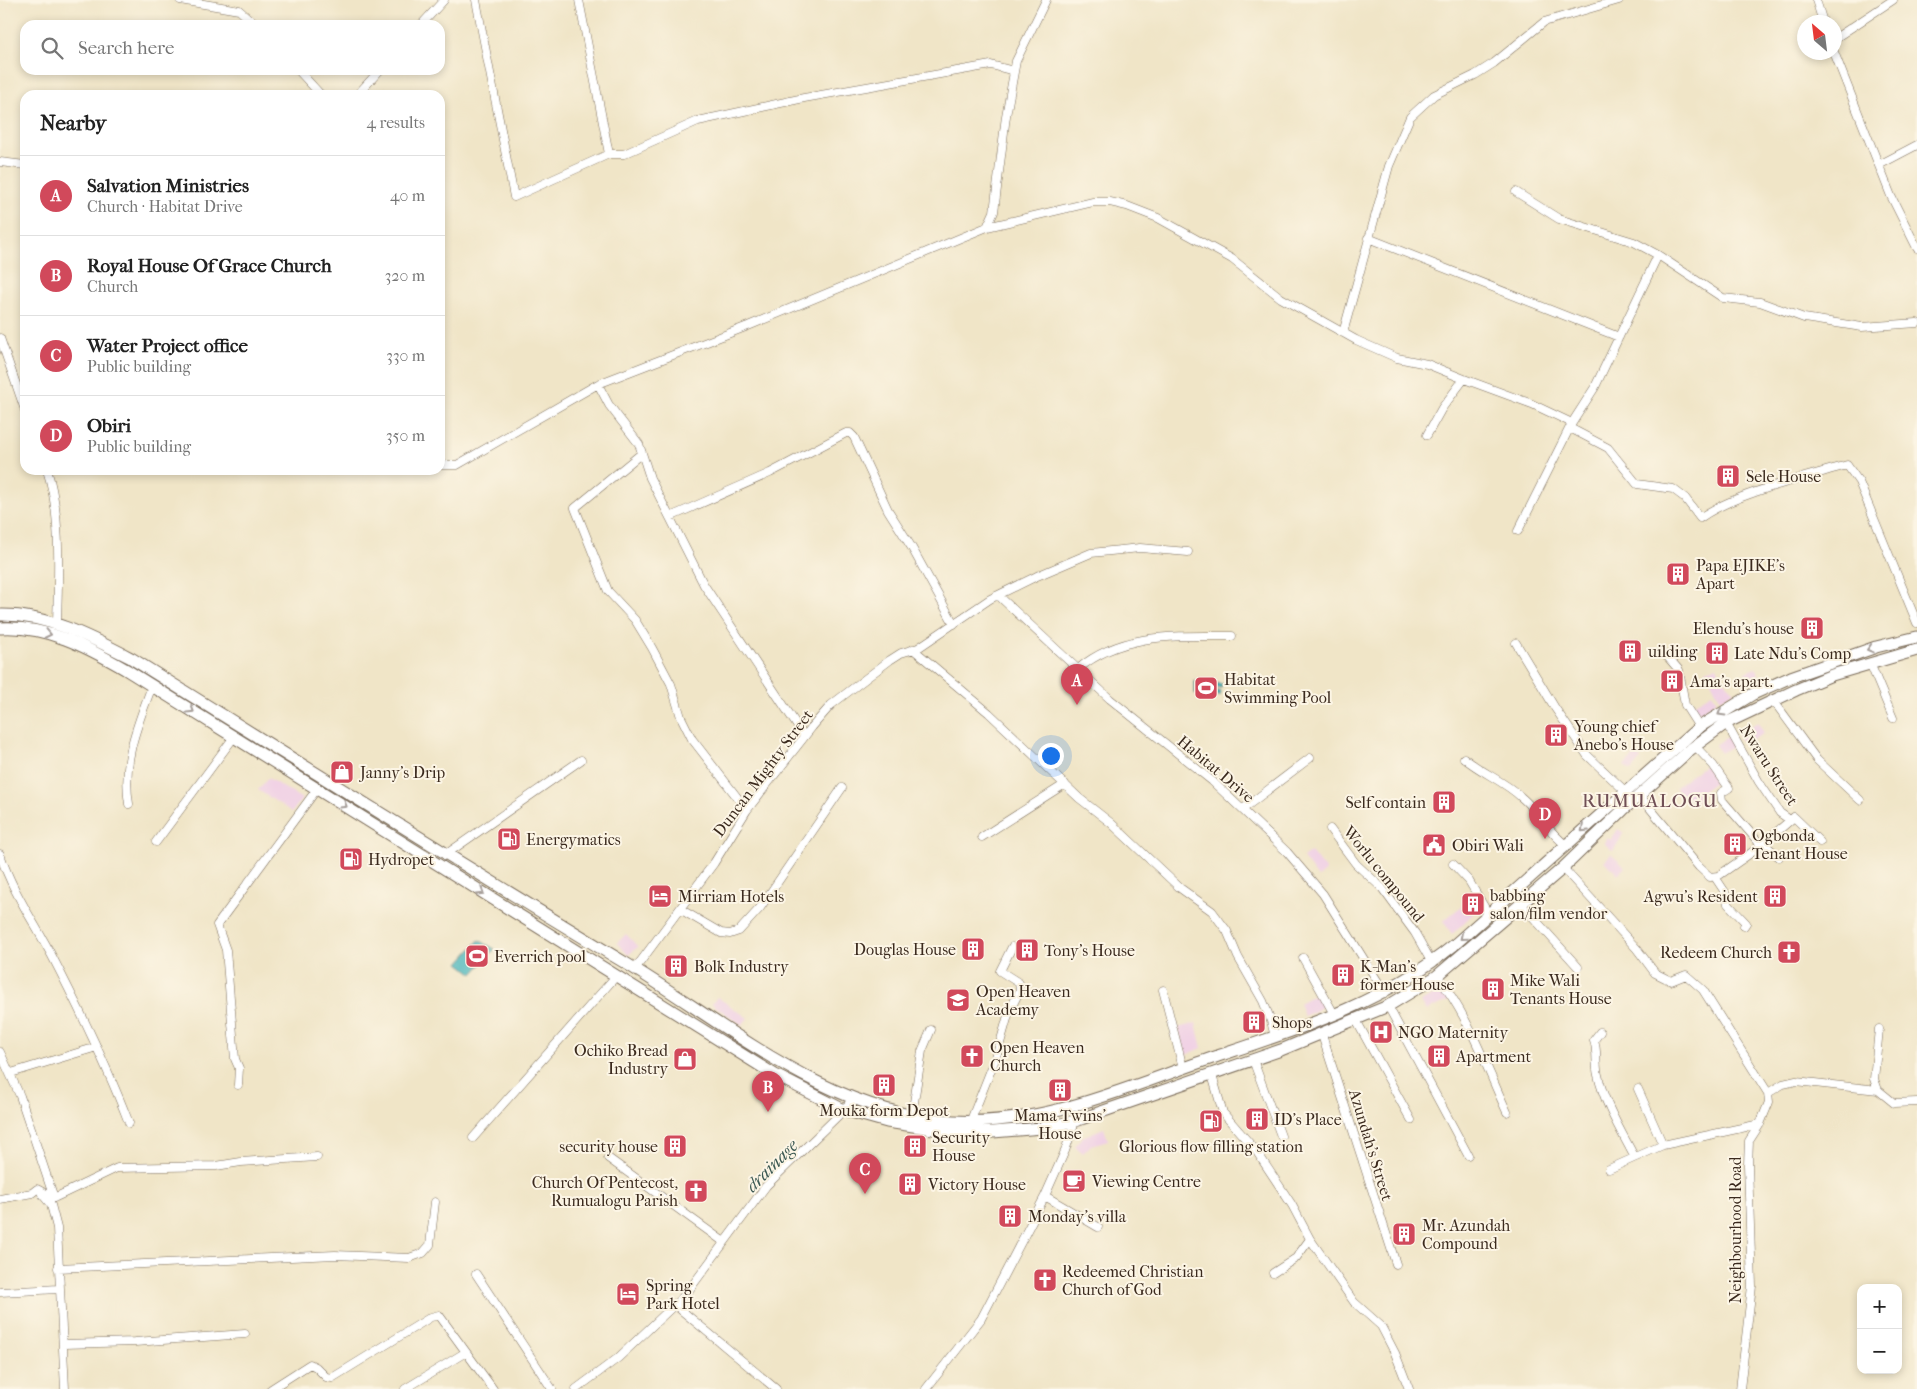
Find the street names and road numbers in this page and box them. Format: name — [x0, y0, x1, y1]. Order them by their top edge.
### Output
street label: Duncan Mighty Street — [709, 705, 817, 840]
street label: Nwaru Street — [1736, 721, 1802, 809]
street label: Habitat Drive — [1174, 731, 1258, 807]
street label: Worlu compound — [1339, 821, 1429, 926]
street label: Azundah's Street — [1345, 1086, 1397, 1203]
street label: Neighbourhood Road — [1726, 1156, 1745, 1303]

